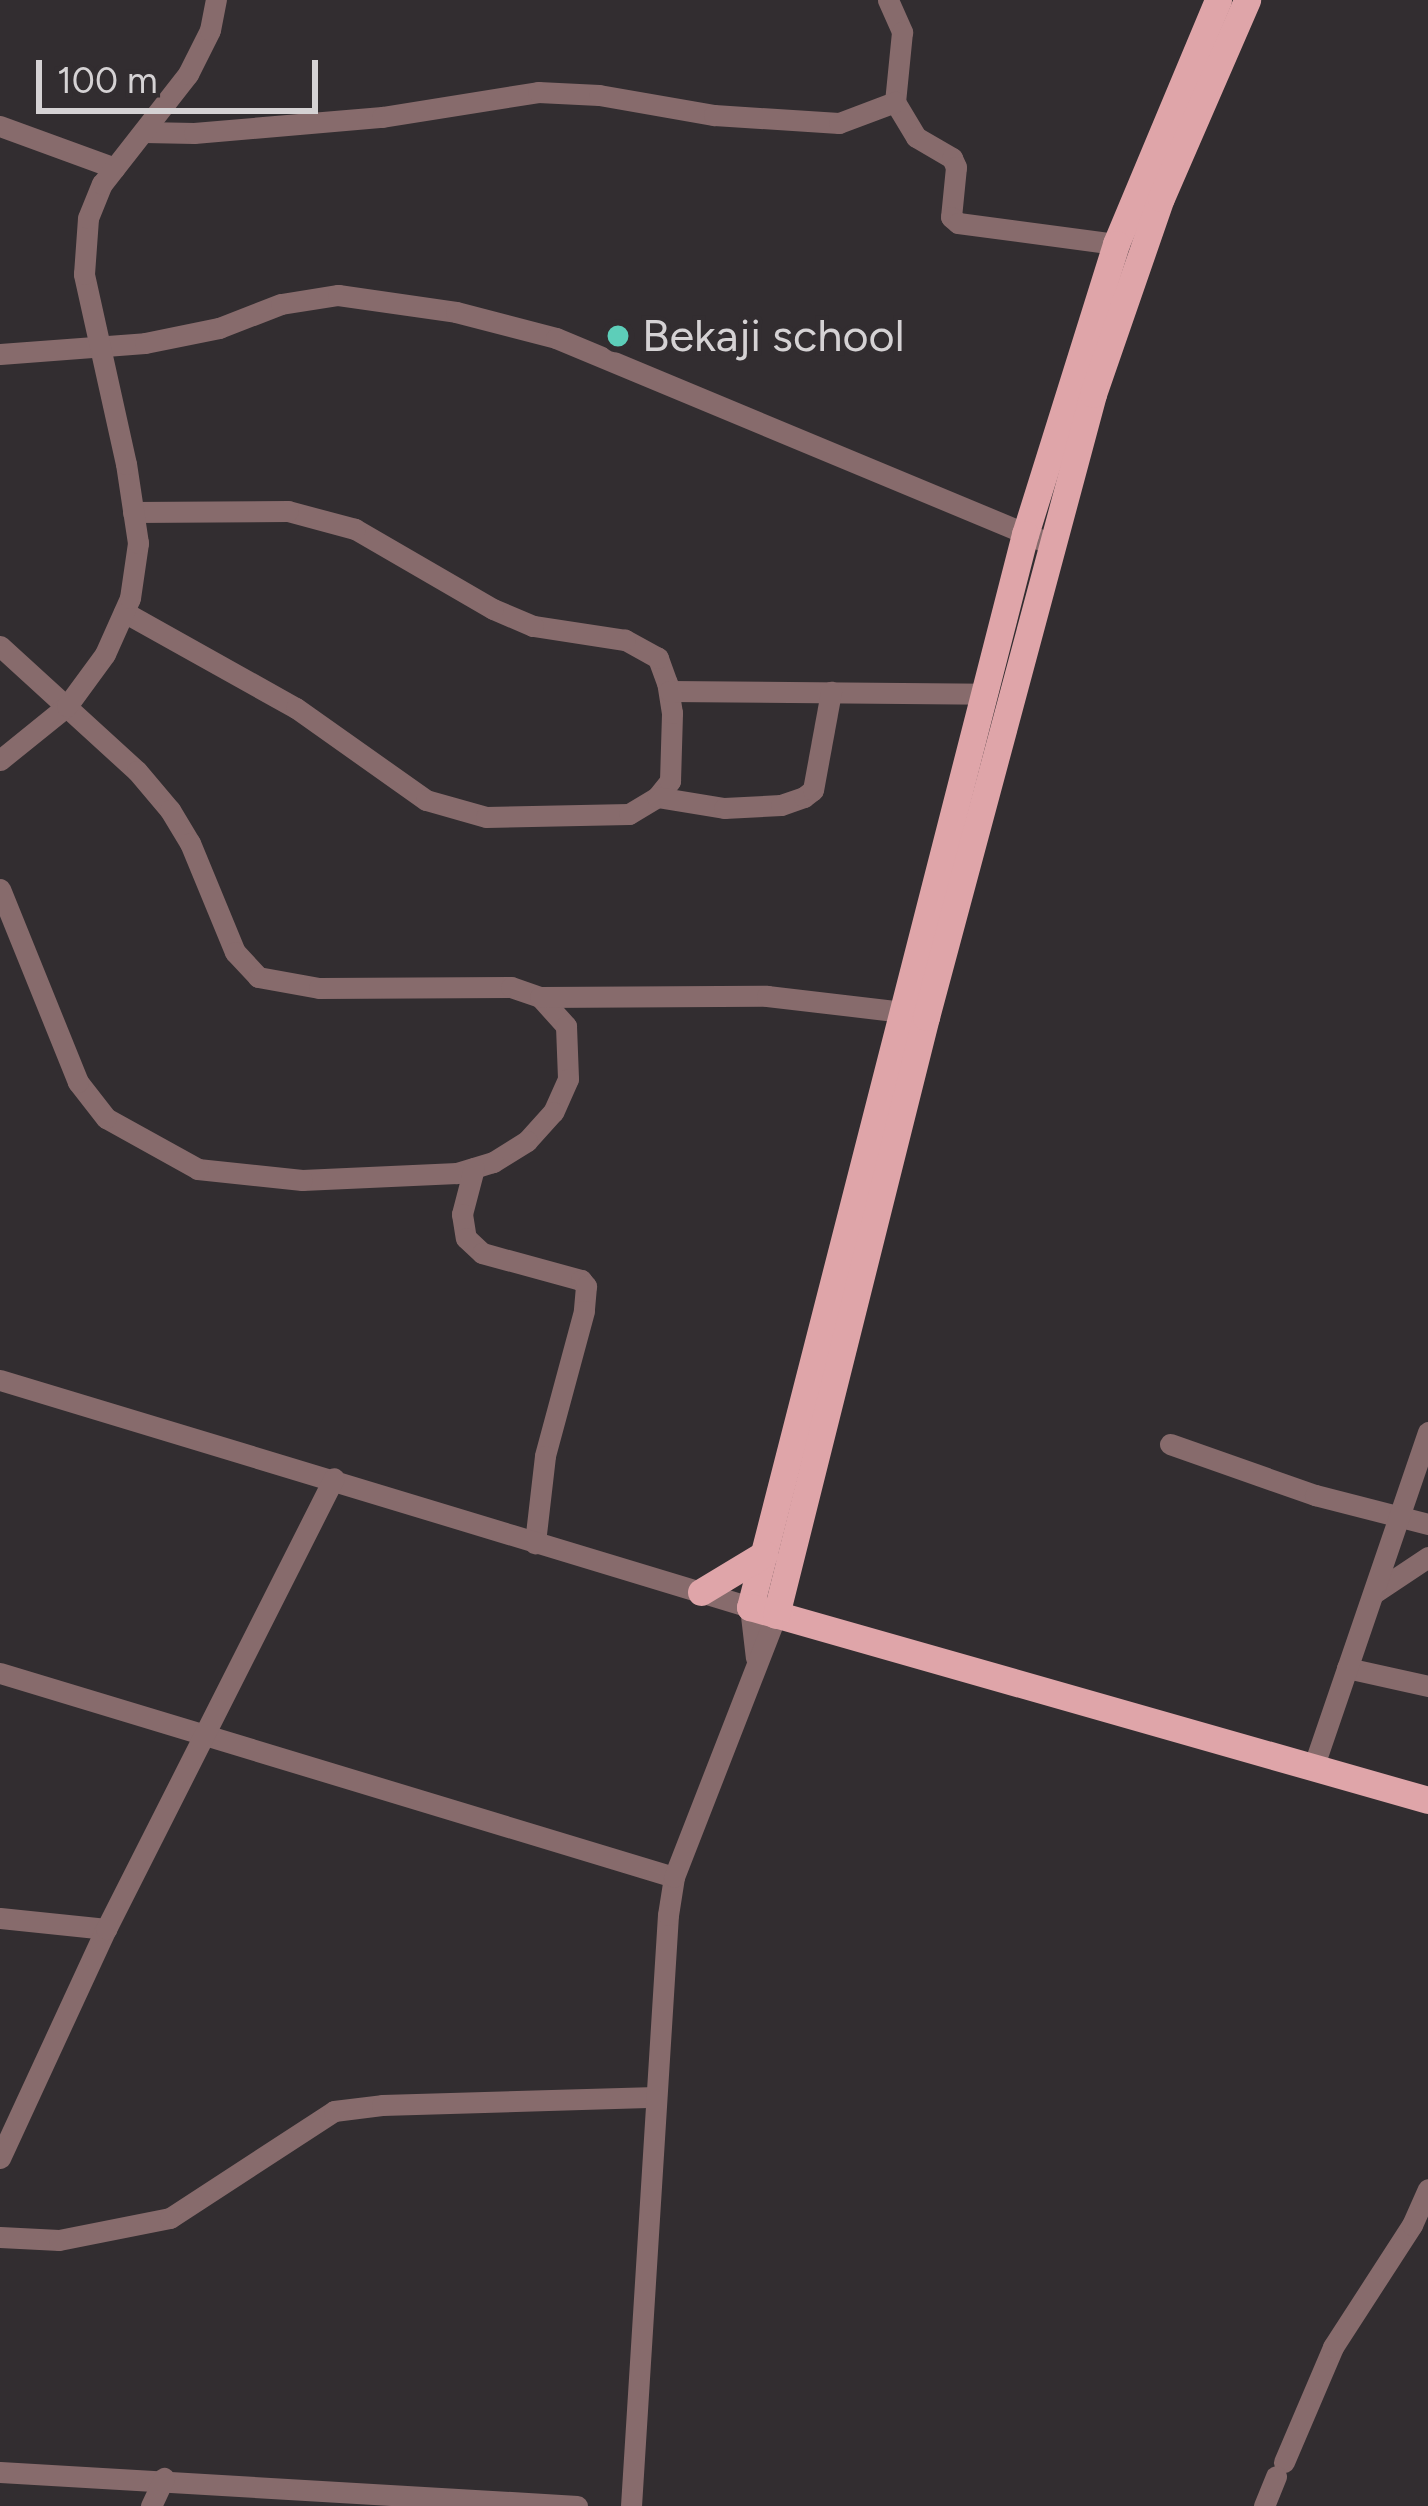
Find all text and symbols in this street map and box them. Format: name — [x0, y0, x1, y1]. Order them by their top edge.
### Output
scale bar — [42, 36, 324, 110]
text: 100 m — [57, 59, 158, 102]
place label: Bekaji school — [642, 309, 905, 363]
marker: Bekaji school — [605, 323, 631, 349]

